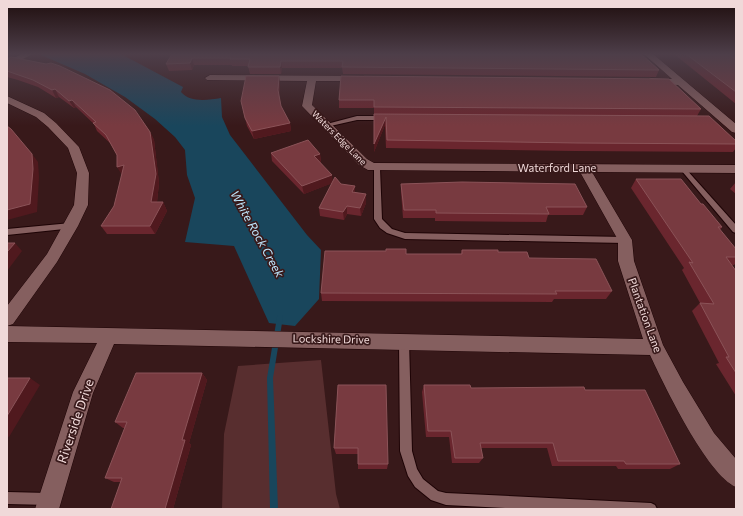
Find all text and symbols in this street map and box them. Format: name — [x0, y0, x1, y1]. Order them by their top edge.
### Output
street label: Waters Edge Lane — [310, 108, 369, 167]
street label: Waterford Lane — [518, 161, 596, 174]
water label: White Rock Creek — [228, 188, 288, 280]
street label: Plantation Lane — [626, 276, 665, 354]
street label: Lockshire Drive — [292, 331, 370, 346]
street label: Riverside Drive — [53, 377, 97, 465]

